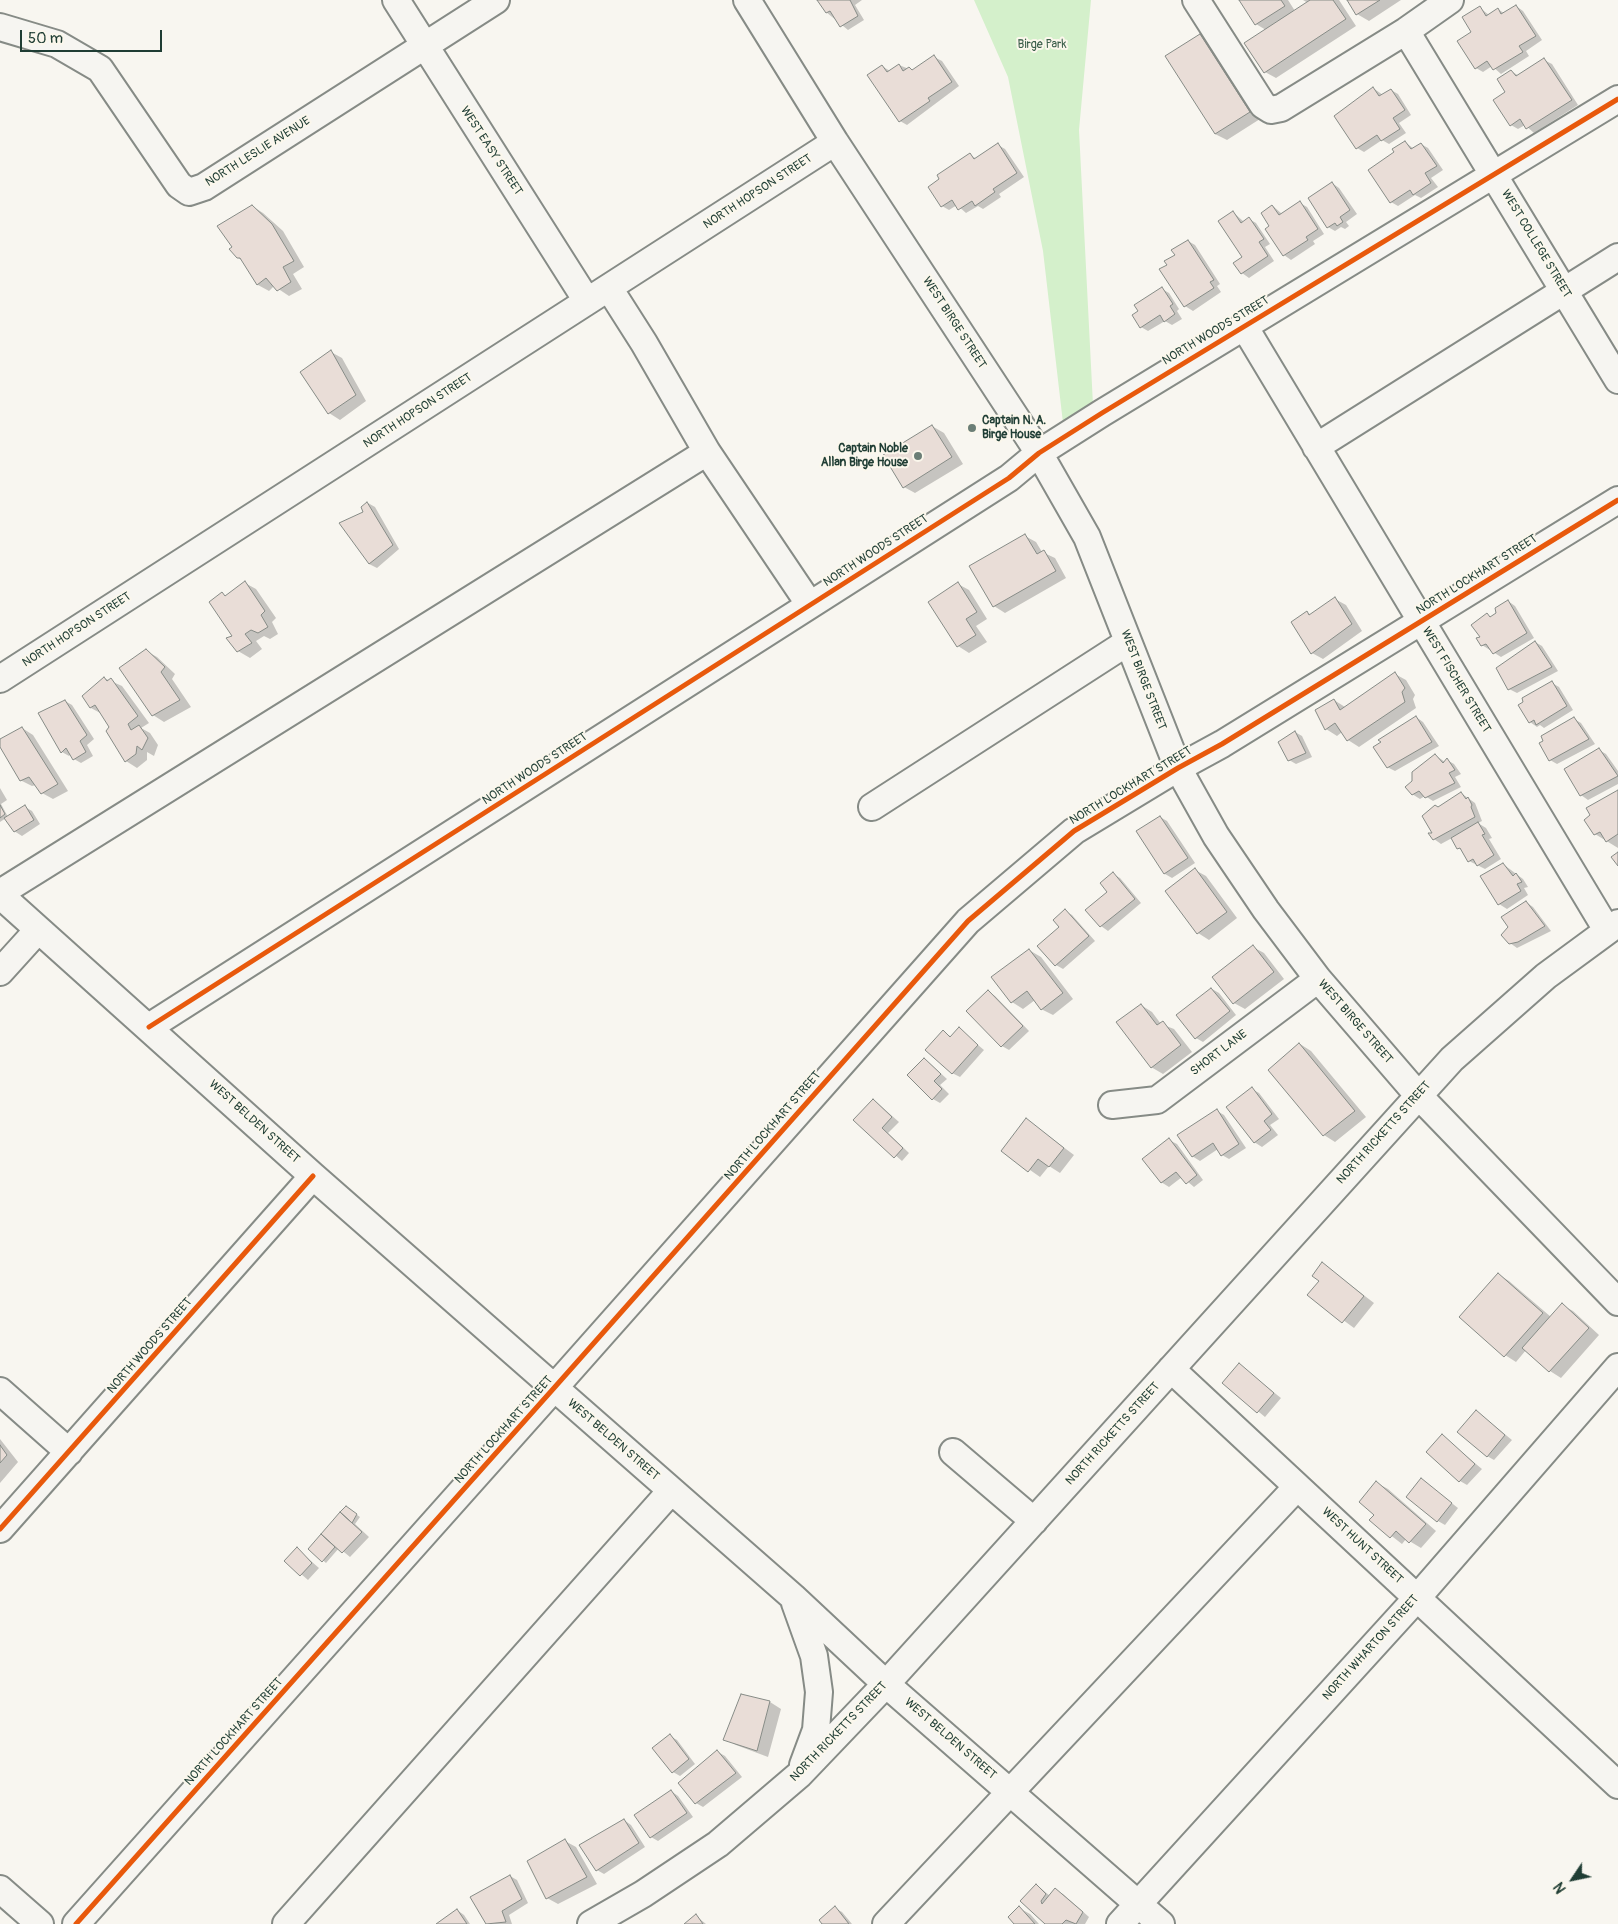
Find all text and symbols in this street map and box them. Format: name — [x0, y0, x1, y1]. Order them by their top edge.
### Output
scale bar — [22, 20, 165, 52]
text: 50 m — [28, 29, 63, 48]
park label: Birge Park — [1018, 38, 1066, 52]
street label: WEST EASY STREET — [457, 104, 525, 198]
street label: NORTH LESLIE AVENUE — [203, 114, 313, 190]
street label: NORTH HOPSON STREET — [701, 152, 815, 232]
street label: WEST COLLEGE STREET — [1498, 187, 1574, 301]
street label: WEST BIRGE STREET — [919, 274, 989, 372]
street label: NORTH WOODS STREET — [1160, 293, 1272, 369]
street label: NORTH HOPSON STREET — [361, 371, 475, 451]
place label: Captain N. A. Birge House — [982, 414, 1046, 442]
marker: Captain N. A. Birge House — [966, 422, 978, 434]
place label: Captain Noble Allan Birge House — [821, 442, 908, 470]
marker: Captain Noble Allan Birge House — [912, 450, 924, 462]
street label: NORTH WOODS STREET — [821, 512, 931, 590]
street label: NORTH LOCKHART STREET — [1414, 532, 1540, 618]
street label: NORTH HOPSON STREET — [20, 590, 134, 670]
street label: WEST FISCHER STREET — [1419, 624, 1493, 736]
street label: WEST BIRGE STREET — [1117, 628, 1169, 732]
street label: NORTH WOODS STREET — [480, 730, 590, 808]
street label: NORTH LOCKHART STREET — [1067, 744, 1195, 828]
street label: WEST BIRGE STREET — [1315, 977, 1395, 1067]
street label: SHORT LANE — [1188, 1027, 1250, 1079]
street label: NORTH LOCKHART STREET — [722, 1068, 824, 1184]
street label: WEST BELDEN STREET — [206, 1078, 302, 1166]
street label: NORTH RICKETTS STREET — [1334, 1079, 1434, 1187]
street label: NORTH WOODS STREET — [105, 1295, 195, 1397]
street label: NORTH LOCKHART STREET — [452, 1373, 556, 1487]
street label: NORTH RICKETTS STREET — [1063, 1380, 1163, 1488]
street label: WEST BELDEN STREET — [564, 1396, 662, 1484]
street label: WEST HUNT STREET — [1319, 1505, 1405, 1587]
street label: NORTH WHARTON STREET — [1320, 1592, 1422, 1704]
street label: NORTH LOCKHART STREET — [182, 1675, 286, 1789]
street label: NORTH RICKETTS STREET — [787, 1679, 891, 1785]
street label: WEST BELDEN STREET — [901, 1695, 999, 1783]
north arrow — [1548, 1854, 1598, 1904]
text: N — [1550, 1879, 1570, 1896]

